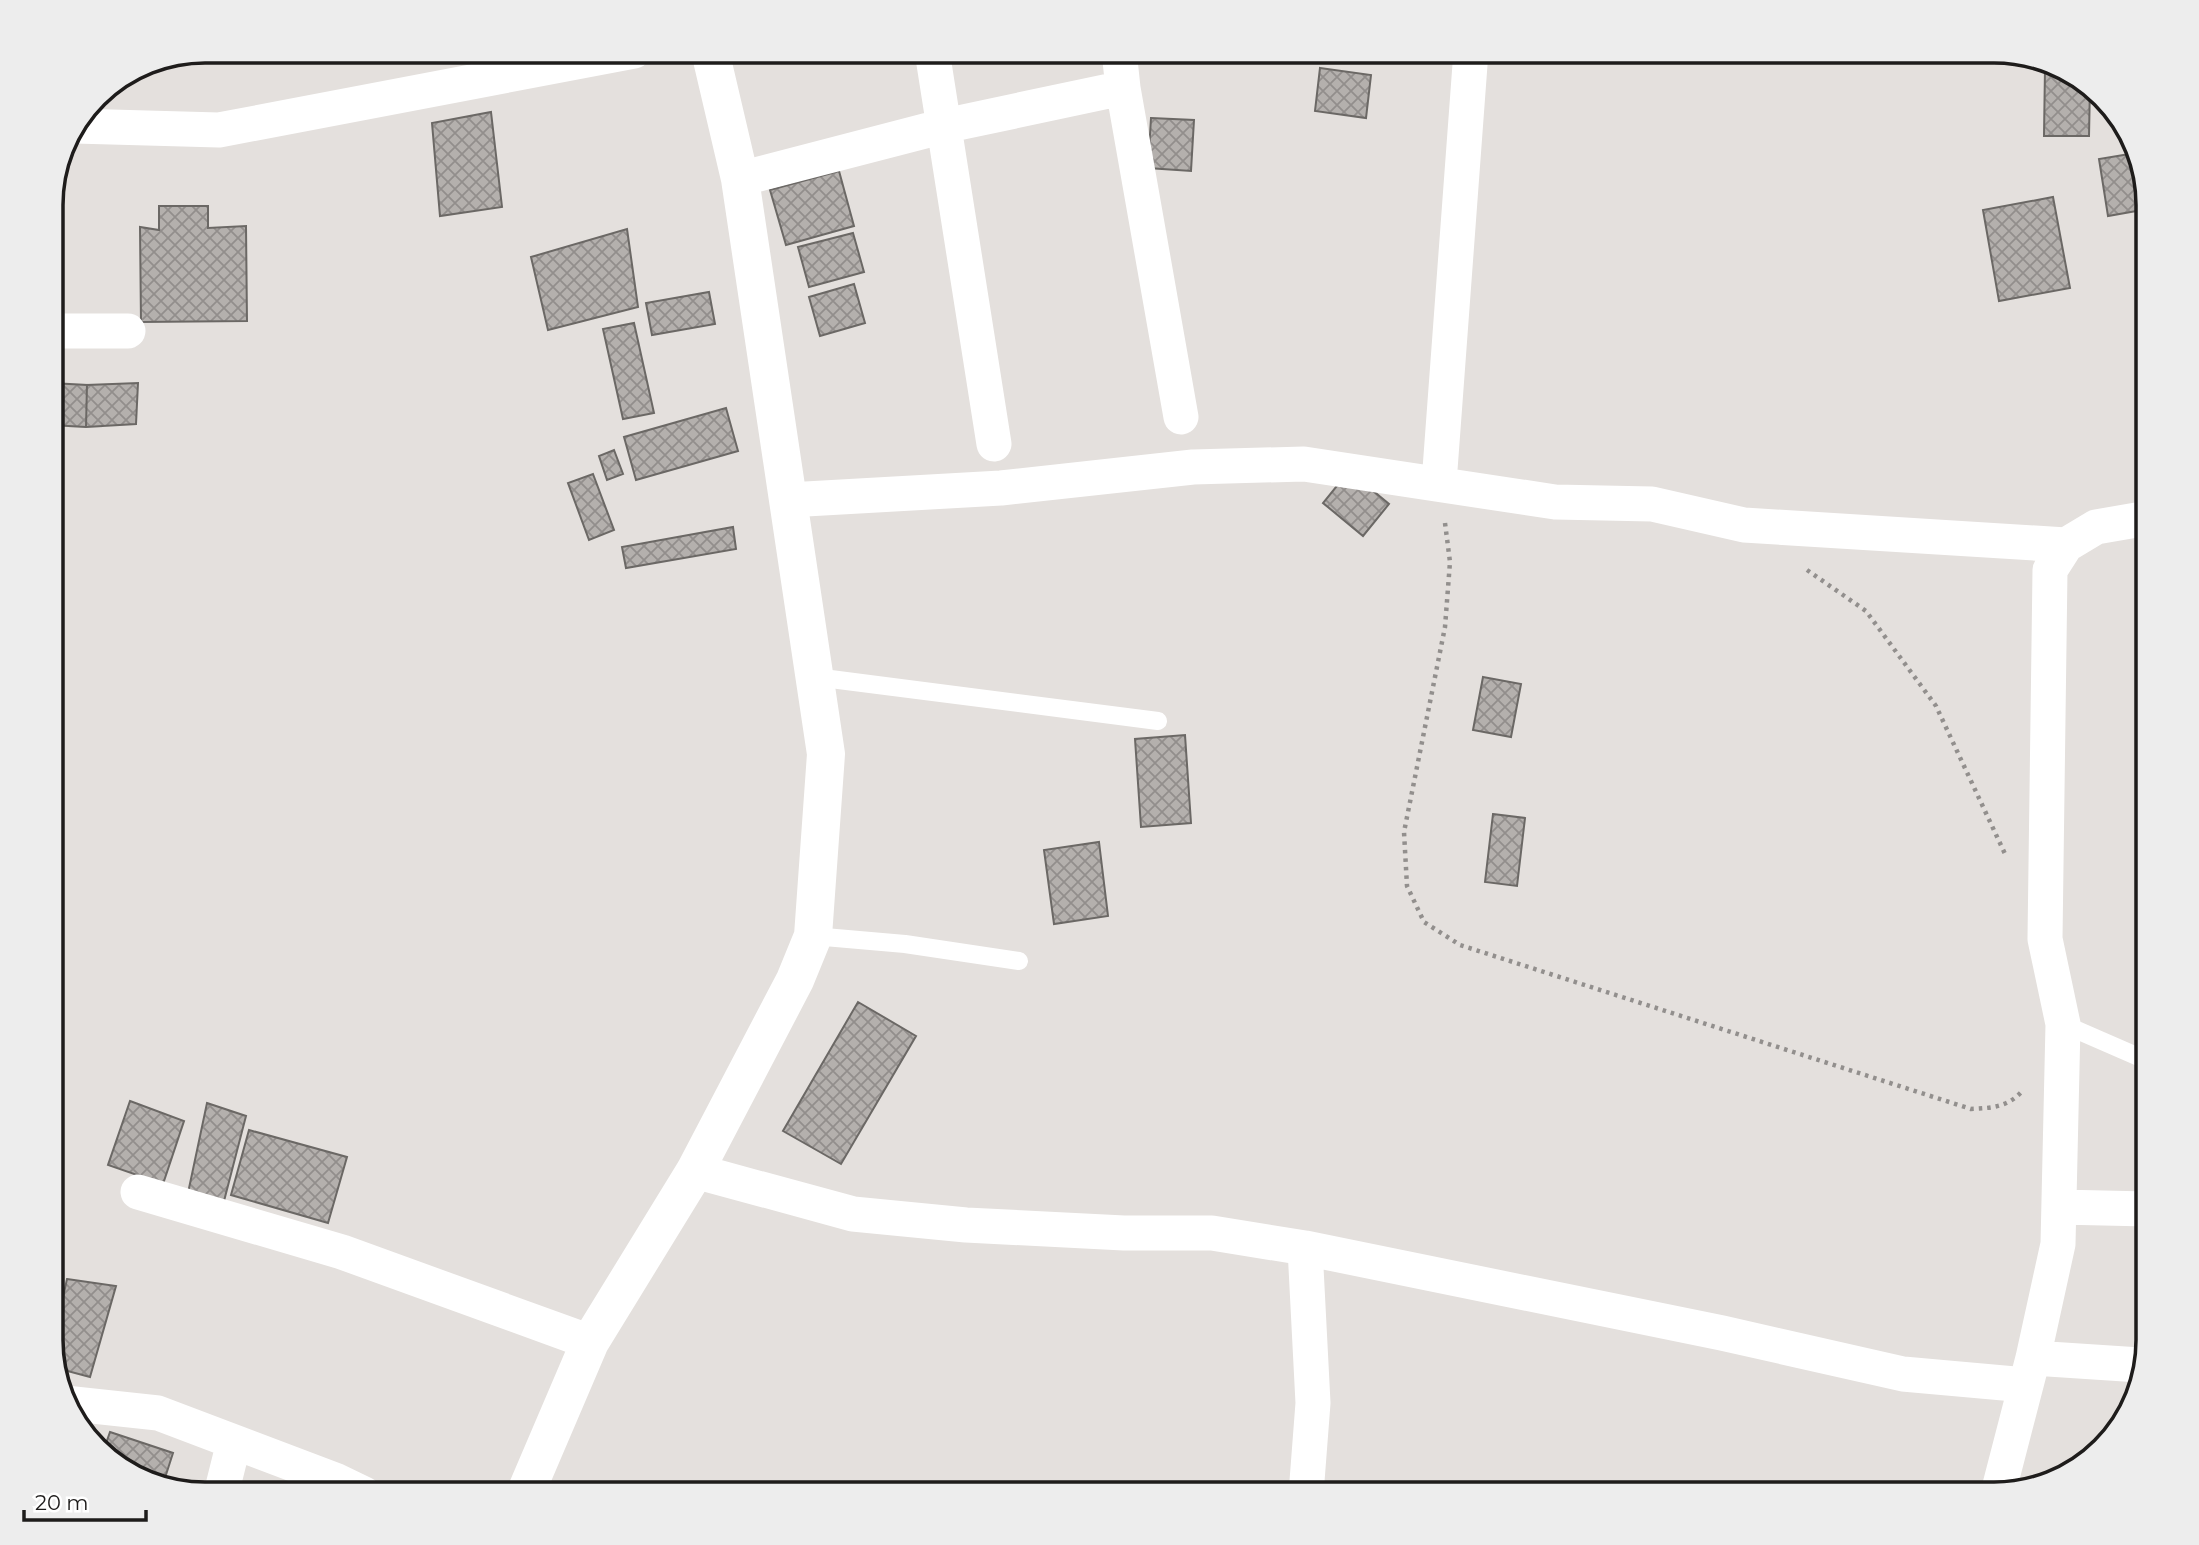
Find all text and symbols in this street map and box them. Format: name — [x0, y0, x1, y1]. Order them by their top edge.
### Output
scale bar — [24, 1478, 147, 1522]
text: 20 m — [35, 1490, 89, 1515]

